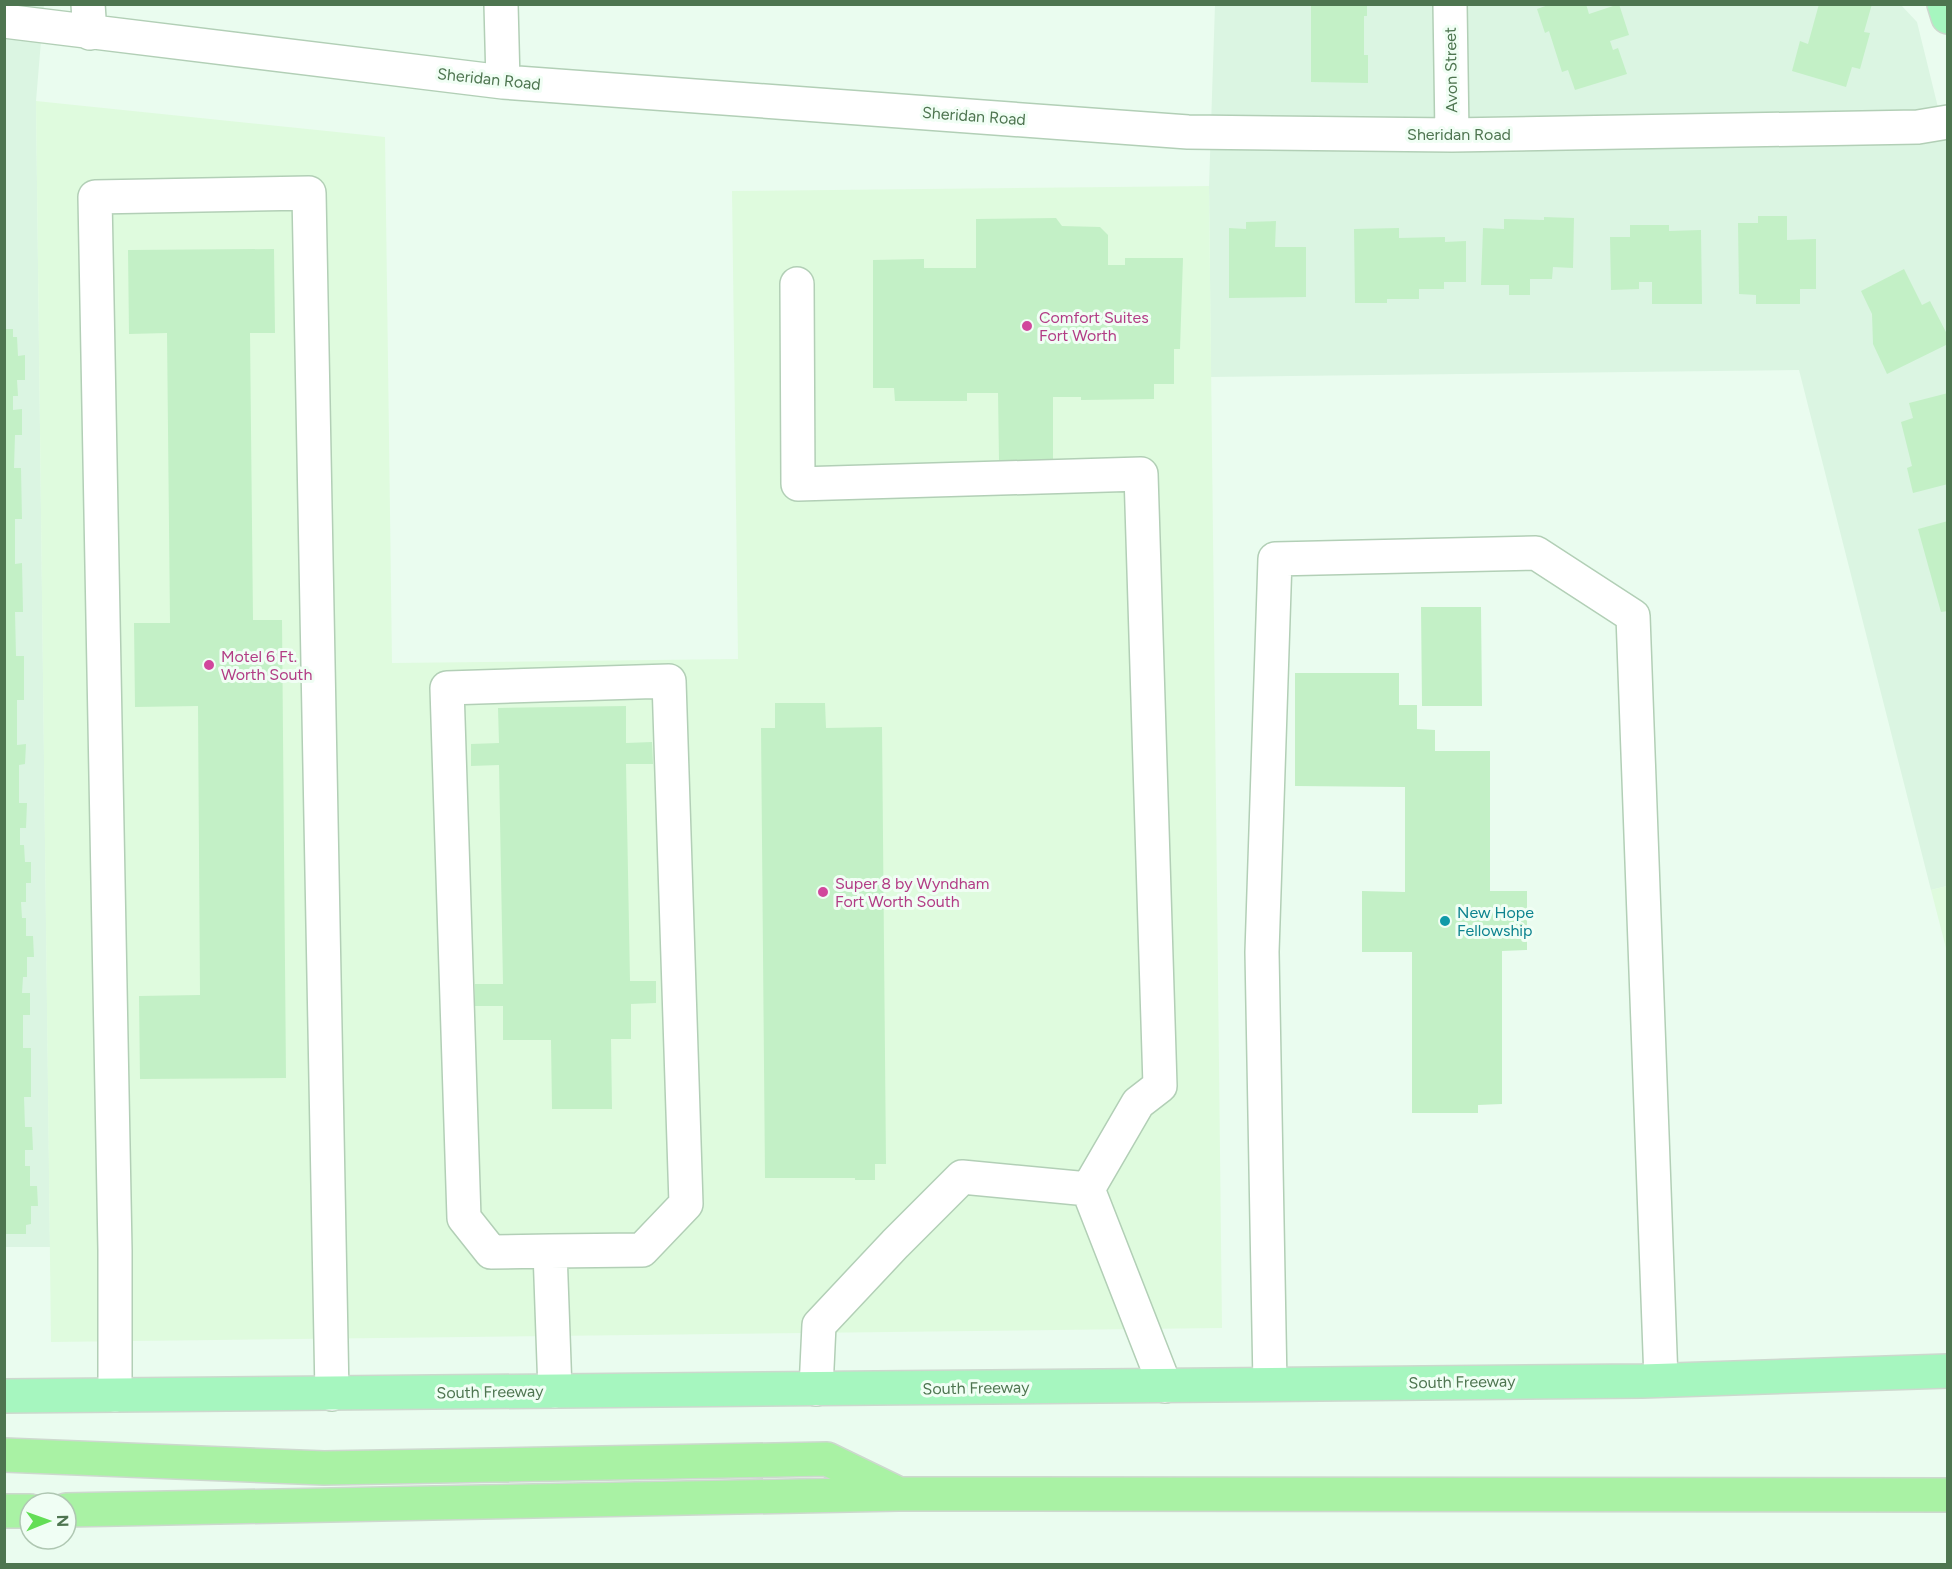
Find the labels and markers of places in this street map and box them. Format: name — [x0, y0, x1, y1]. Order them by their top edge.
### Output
place label: Comfort Suites Fort Worth — [1039, 308, 1149, 345]
marker: Comfort Suites Fort Worth — [1020, 319, 1034, 333]
place label: Motel 6 Ft. Worth South — [221, 647, 312, 684]
marker: Motel 6 Ft. Worth South — [202, 658, 216, 672]
place label: Super 8 by Wyndham Fort Worth South — [835, 874, 989, 911]
marker: Super 8 by Wyndham Fort Worth South — [816, 885, 830, 899]
place label: New Hope Fellowship — [1457, 903, 1534, 940]
marker: New Hope Fellowship — [1438, 914, 1452, 928]

